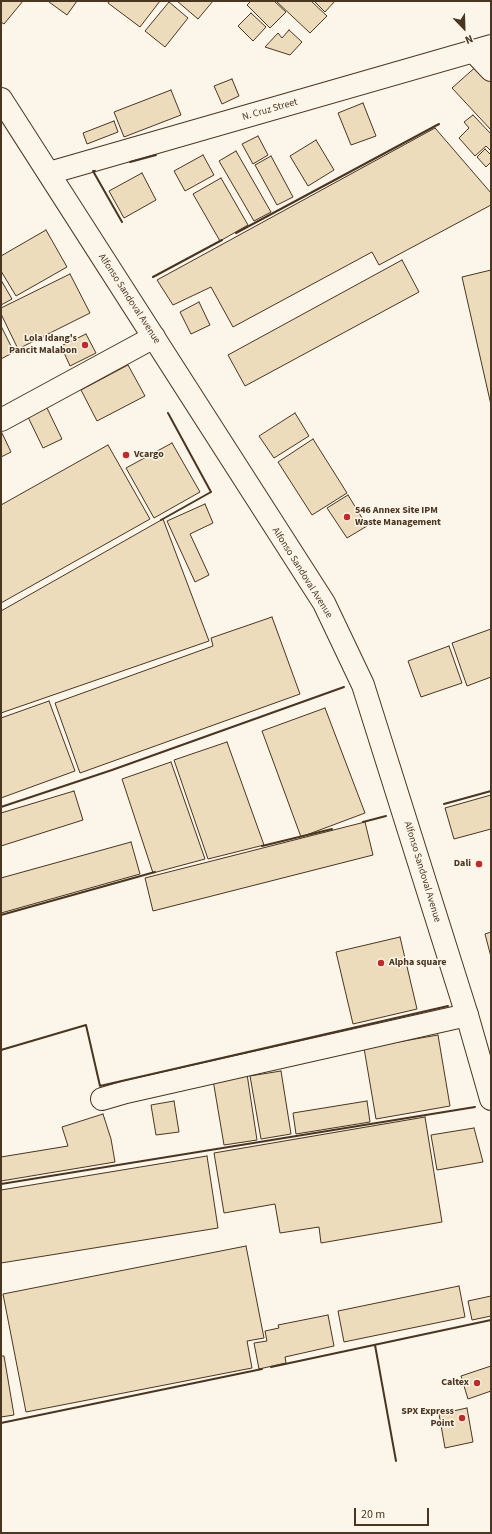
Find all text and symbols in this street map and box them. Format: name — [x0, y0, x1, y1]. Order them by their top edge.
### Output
north arrow — [444, 8, 484, 48]
text: N — [463, 31, 475, 48]
street label: N. Cruz Street — [241, 96, 299, 124]
street label: Alfonso Sandoval Avenue — [95, 252, 163, 346]
place label: Lola Idang's Pancit Malabon — [9, 333, 77, 356]
marker: Lola Idang's Pancit Malabon — [80, 340, 90, 350]
place label: Vcargo — [134, 449, 164, 461]
marker: Vcargo — [121, 450, 131, 460]
place label: 546 Annex Site IPM Waste Management — [355, 505, 441, 528]
marker: 546 Annex Site IPM Waste Management — [342, 512, 352, 522]
street label: Alfonso Sandoval Avenue — [269, 525, 335, 621]
street label: Alfonso Sandoval Avenue — [401, 820, 443, 924]
place label: Dali — [454, 858, 471, 870]
marker: Dali — [474, 859, 484, 869]
place label: Alpha square — [389, 957, 446, 969]
marker: Alpha square — [376, 958, 386, 968]
place label: Caltex — [441, 1377, 469, 1389]
marker: Caltex — [472, 1378, 482, 1388]
place label: SPX Express Point — [401, 1406, 454, 1430]
marker: SPX Express Point — [457, 1413, 467, 1423]
scale bar — [356, 1500, 431, 1526]
text: 20 m — [361, 1506, 385, 1523]

